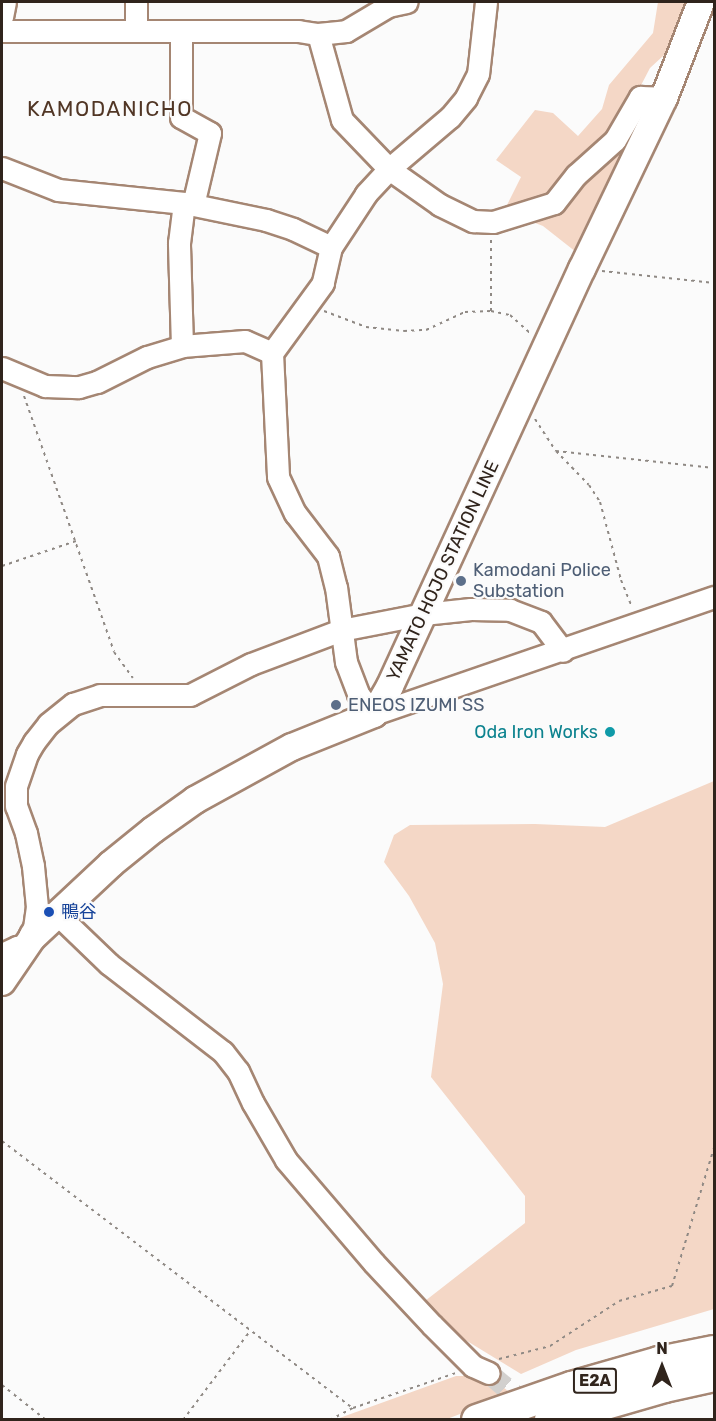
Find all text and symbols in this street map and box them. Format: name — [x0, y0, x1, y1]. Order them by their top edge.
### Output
district label: KAMODANICHO — [27, 96, 193, 122]
street label: YAMATO HOJO STATION LINE — [382, 457, 504, 685]
place label: Kamodani Police Substation — [473, 560, 611, 602]
marker: Kamodani Police Substation — [454, 574, 468, 588]
place label: ENEOS IZUMI SS — [348, 694, 484, 716]
marker: ENEOS IZUMI SS — [329, 698, 343, 712]
place label: Oda Iron Works — [474, 721, 598, 743]
marker: Oda Iron Works — [603, 725, 617, 739]
place label: 鴨谷 — [61, 901, 97, 923]
marker: 鴨谷 — [42, 905, 56, 919]
north arrow — [632, 1337, 692, 1397]
text: N — [656, 1339, 668, 1358]
road number: E2A — [572, 1368, 618, 1394]

